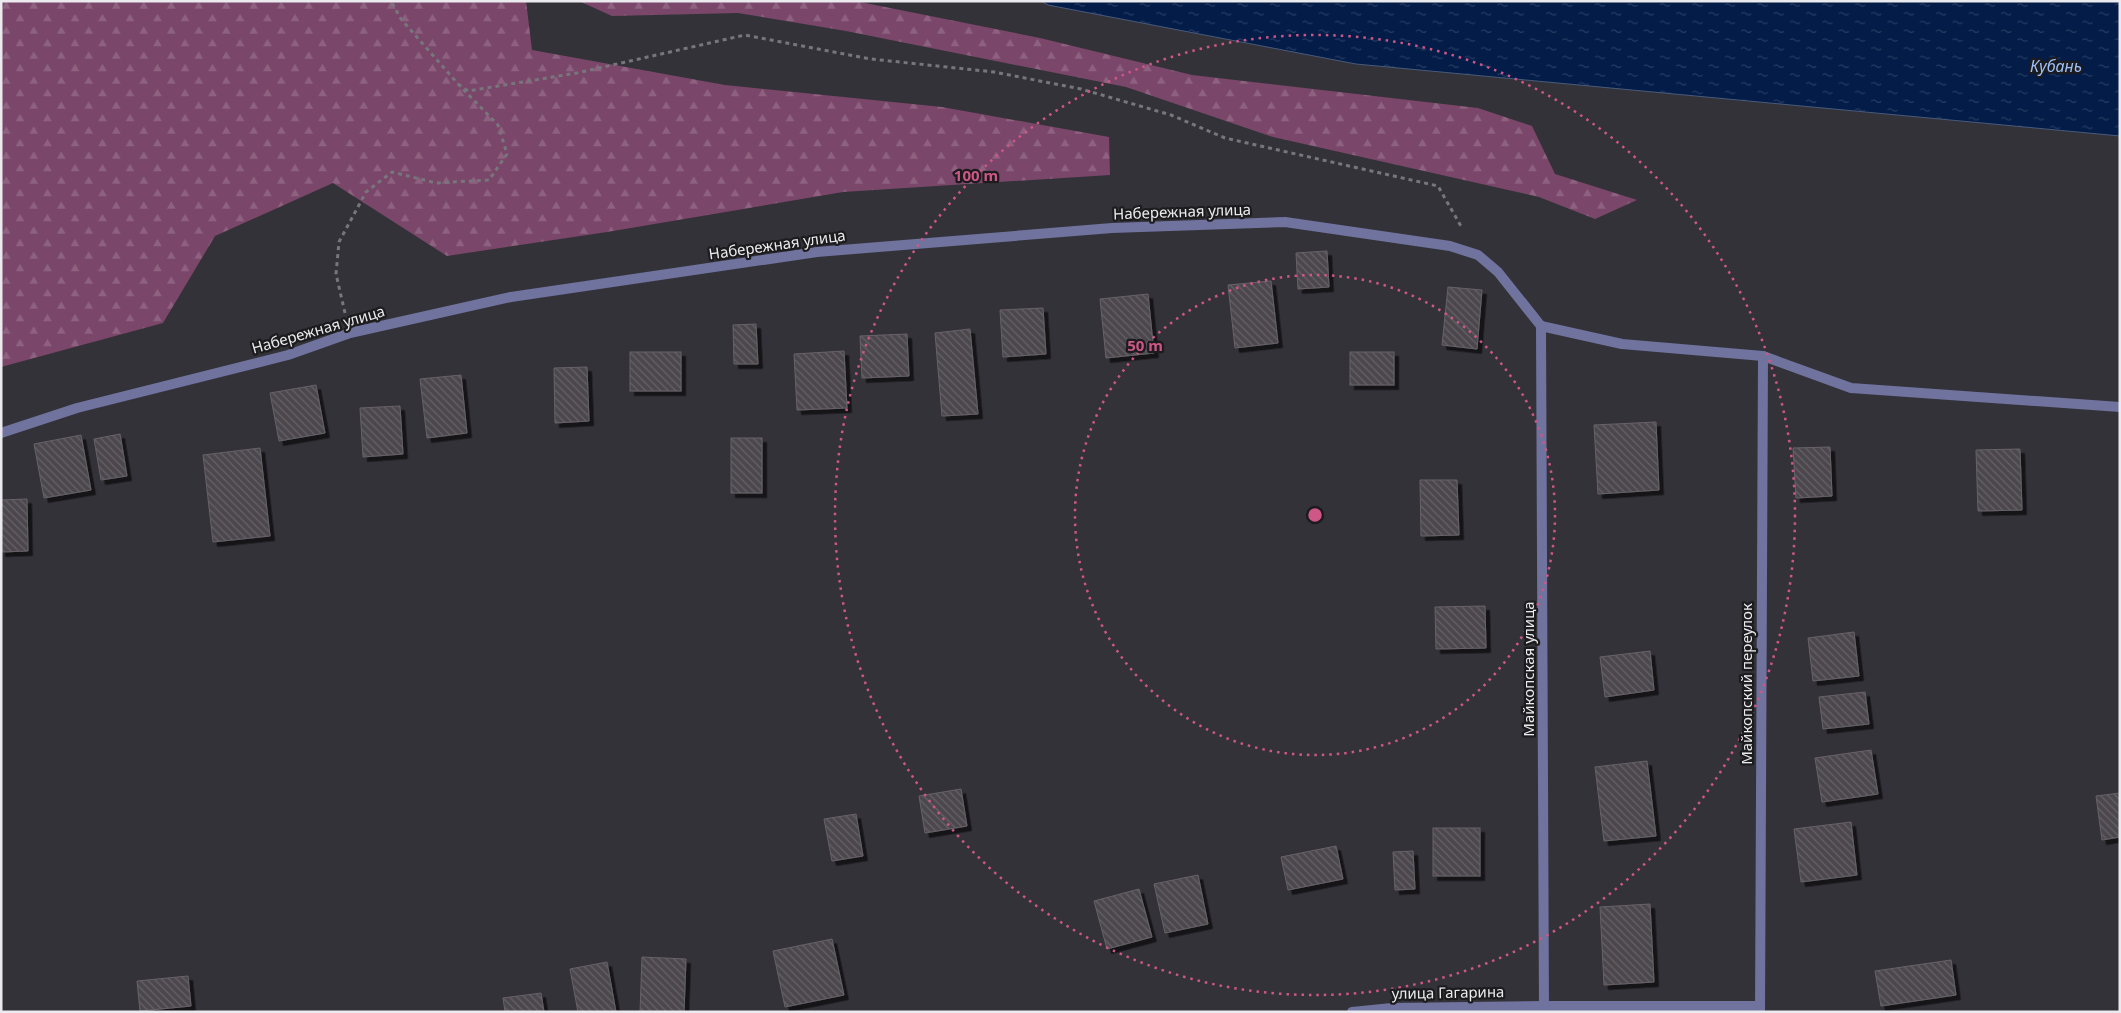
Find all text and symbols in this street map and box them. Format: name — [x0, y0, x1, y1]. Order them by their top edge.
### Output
water label: Кубань — [2030, 55, 2082, 77]
text: 100 m — [954, 165, 998, 185]
street label: Набережная улица — [1113, 199, 1251, 223]
street label: Набережная улица — [707, 225, 847, 263]
street label: Набережная улица — [249, 300, 387, 358]
text: 50 m — [1127, 335, 1163, 355]
centre of rings — [1306, 506, 1324, 524]
street label: Майкопская улица — [1518, 601, 1538, 737]
street label: Майкопский переулок — [1736, 603, 1756, 765]
street label: улица Гагарина — [1391, 981, 1505, 1003]

